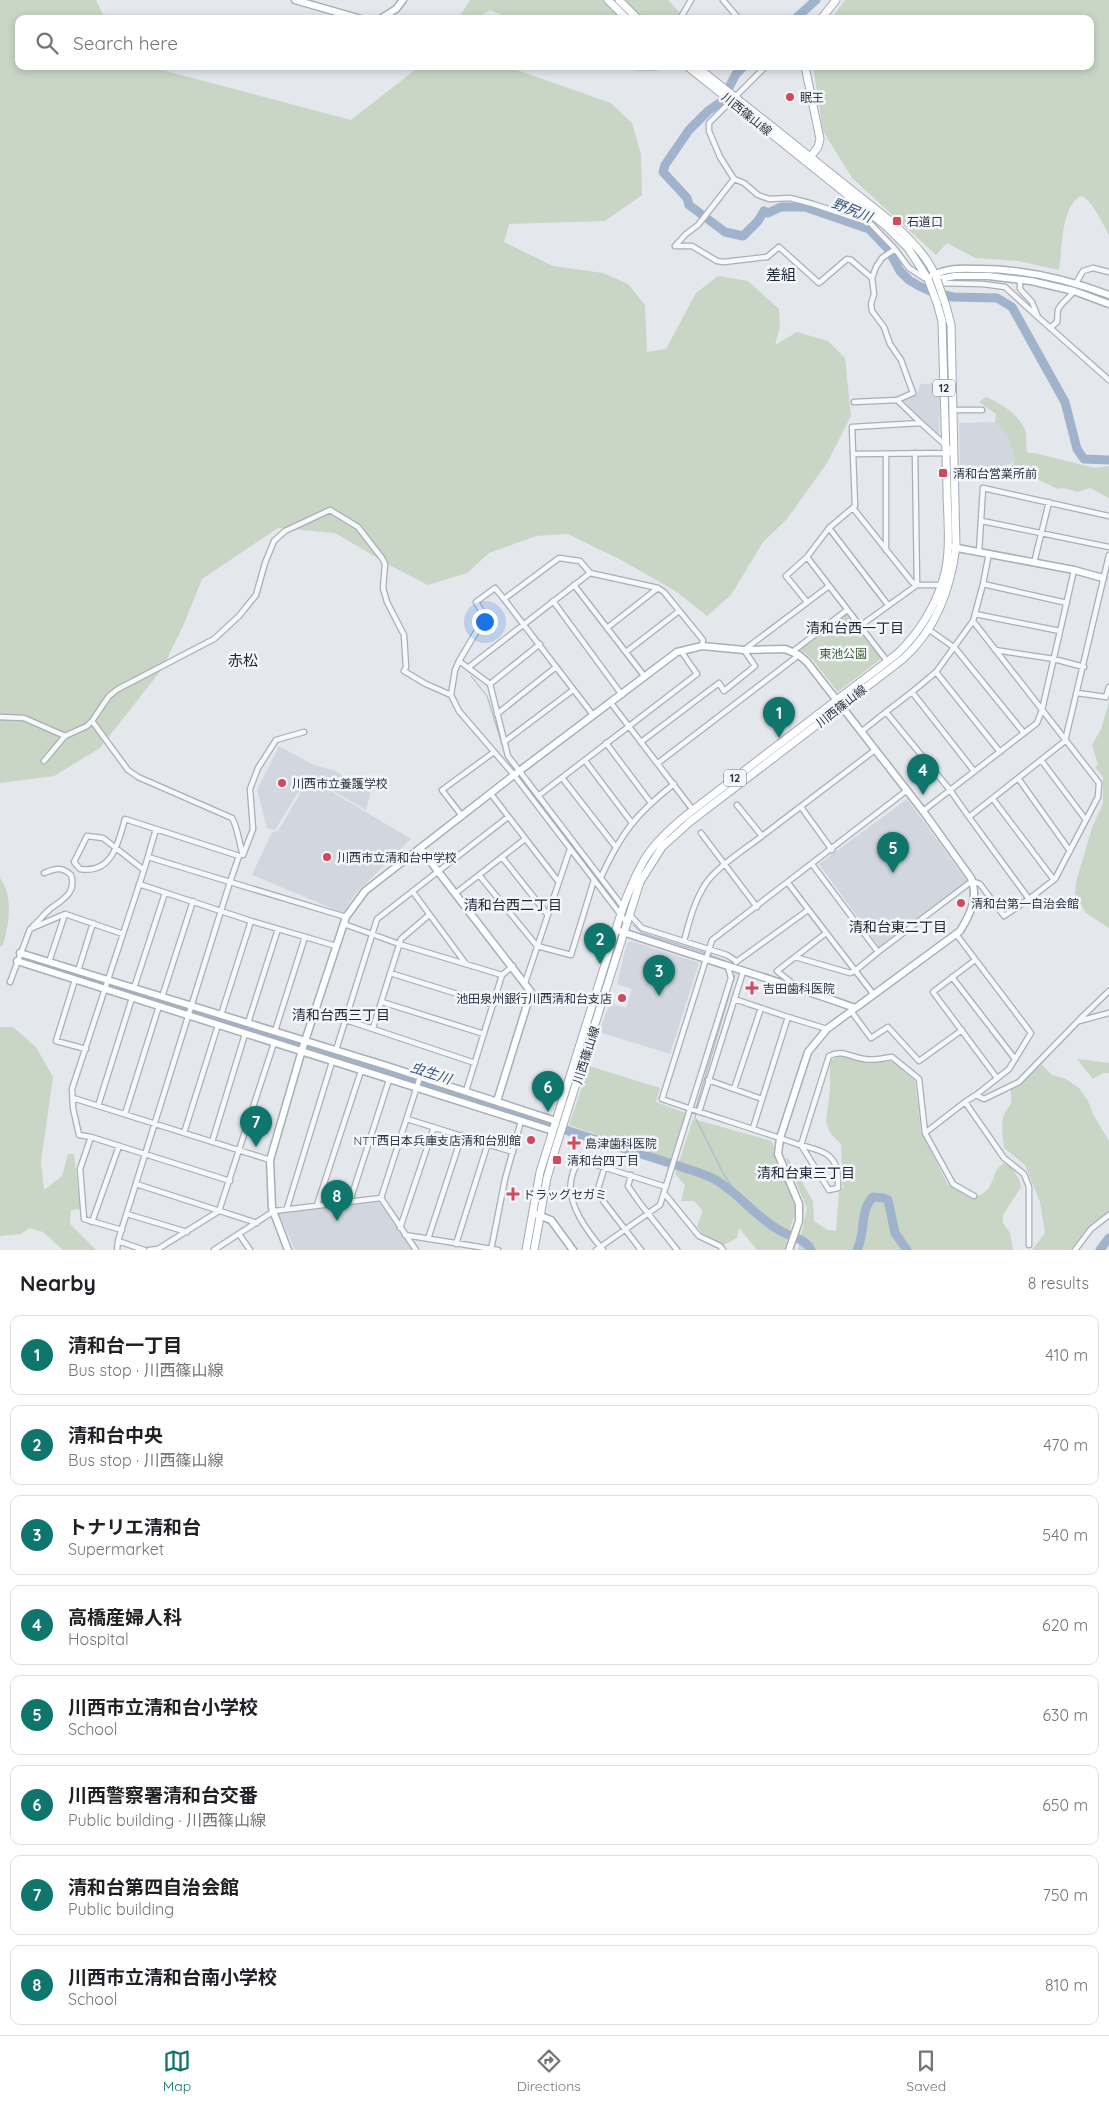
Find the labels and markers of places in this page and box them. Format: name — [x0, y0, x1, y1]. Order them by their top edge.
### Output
place label: 眠王 — [800, 90, 824, 105]
marker: 眠王 — [784, 91, 796, 103]
place label: 石道口 — [907, 214, 943, 229]
marker: 石道口 — [891, 215, 903, 227]
place label: 清和台営業所前 — [953, 466, 1037, 481]
marker: 清和台営業所前 — [937, 467, 949, 479]
pin: 1 — [763, 697, 795, 738]
pin: 4 — [907, 754, 939, 795]
place label: 川西市立養護学校 — [292, 776, 388, 791]
marker: 川西市立養護学校 — [276, 777, 288, 789]
pin: 5 — [877, 832, 909, 873]
place label: 川西市立清和台中学校 — [337, 850, 457, 865]
marker: 川西市立清和台中学校 — [321, 851, 333, 863]
place label: 清和台第一自治会館 — [971, 896, 1079, 911]
marker: 清和台第一自治会館 — [955, 897, 967, 909]
pin: 2 — [584, 923, 616, 964]
pin: 3 — [643, 955, 675, 996]
marker: 吉田歯科医院 — [745, 981, 759, 995]
place label: 吉田歯科医院 — [763, 981, 835, 996]
place label: 池田泉州銀行川西清和台支店 — [456, 991, 612, 1006]
marker: 池田泉州銀行川西清和台支店 — [616, 992, 628, 1004]
pin: 6 — [532, 1071, 564, 1112]
pin: 7 — [240, 1106, 272, 1147]
place label: NTT西日本兵庫支店清和台別館 — [353, 1133, 521, 1148]
marker: NTT西日本兵庫支店清和台別館 — [525, 1134, 537, 1146]
marker: 島津歯科医院 — [567, 1136, 581, 1150]
place label: 島津歯科医院 — [585, 1136, 657, 1151]
place label: 清和台四丁目 — [567, 1153, 639, 1168]
marker: 清和台四丁目 — [551, 1154, 563, 1166]
pin: 8 — [321, 1180, 353, 1221]
place label: ドラッグセガミ — [523, 1187, 607, 1202]
marker: ドラッグセガミ — [507, 1188, 519, 1200]

